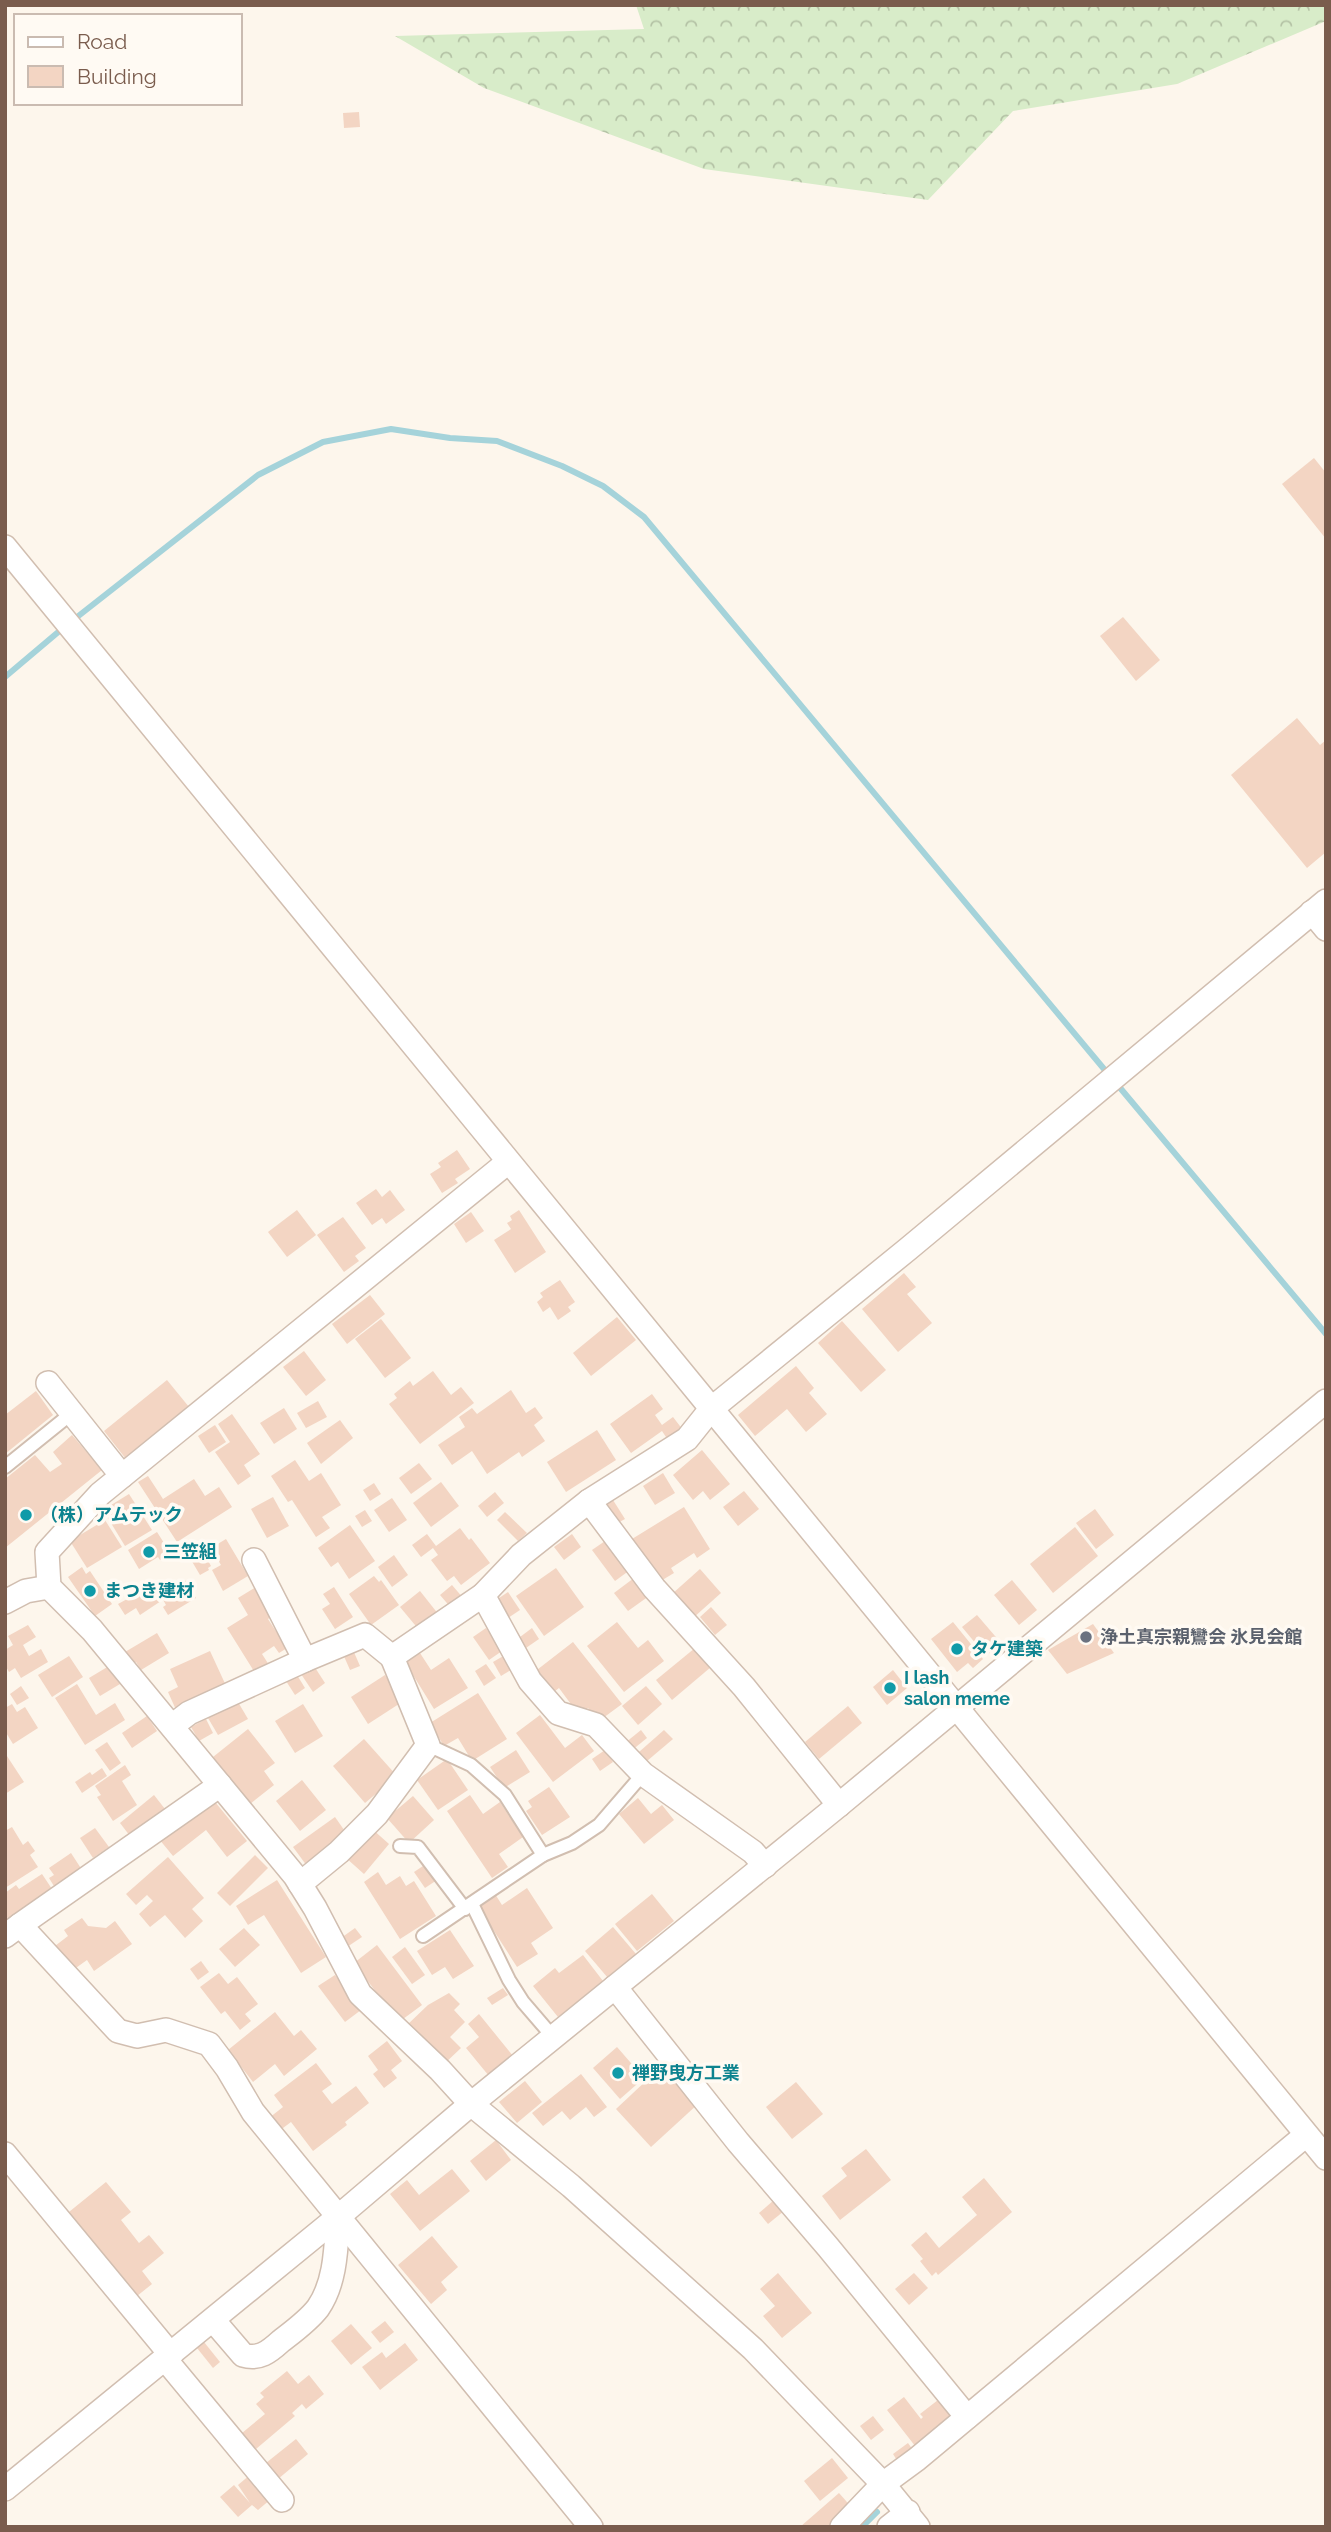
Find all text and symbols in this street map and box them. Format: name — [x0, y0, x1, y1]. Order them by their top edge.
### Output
legend — [14, 14, 242, 105]
text: Road — [77, 29, 127, 54]
text: Building — [77, 64, 157, 89]
place label: （株）アムテック — [40, 1504, 183, 1525]
marker: （株）アムテック — [18, 1507, 34, 1523]
place label: 三笠組 — [163, 1541, 217, 1562]
marker: 三笠組 — [141, 1544, 157, 1560]
place label: まつき建材 — [104, 1580, 194, 1601]
marker: まつき建材 — [82, 1583, 98, 1599]
place label: 浄土真宗親鸞会 氷見会館 — [1100, 1626, 1302, 1647]
marker: 浄土真宗親鸞会 氷見会館 — [1078, 1629, 1094, 1645]
place label: タケ建築 — [971, 1638, 1043, 1659]
marker: タケ建築 — [949, 1641, 965, 1657]
place label: I lash salon meme — [904, 1667, 1010, 1709]
marker: I lash salon meme — [882, 1680, 898, 1696]
place label: 禅野曳方工業 — [632, 2062, 740, 2083]
marker: 禅野曳方工業 — [610, 2065, 626, 2081]

